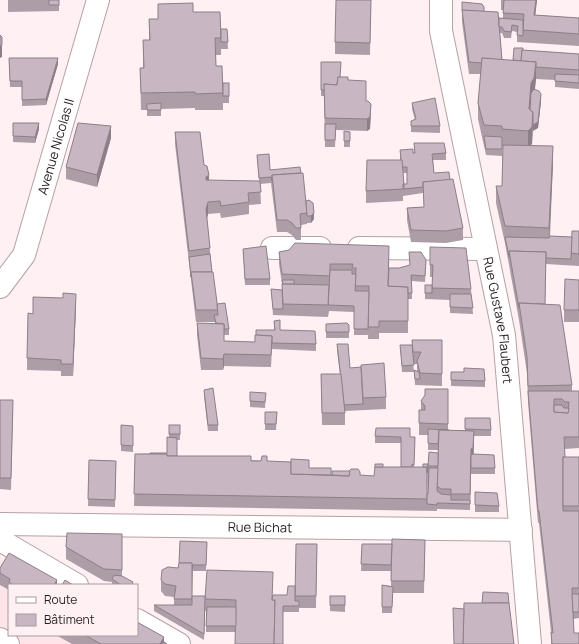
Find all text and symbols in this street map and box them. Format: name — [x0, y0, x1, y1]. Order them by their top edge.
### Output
street label: Avenue Nicolas II — [33, 96, 78, 197]
street label: Rue Gustave Flaubert — [479, 255, 517, 384]
street label: Rue Bichat — [228, 518, 292, 536]
legend — [8, 584, 138, 636]
text: Route — [44, 591, 77, 608]
text: Bâtiment — [44, 611, 95, 628]

